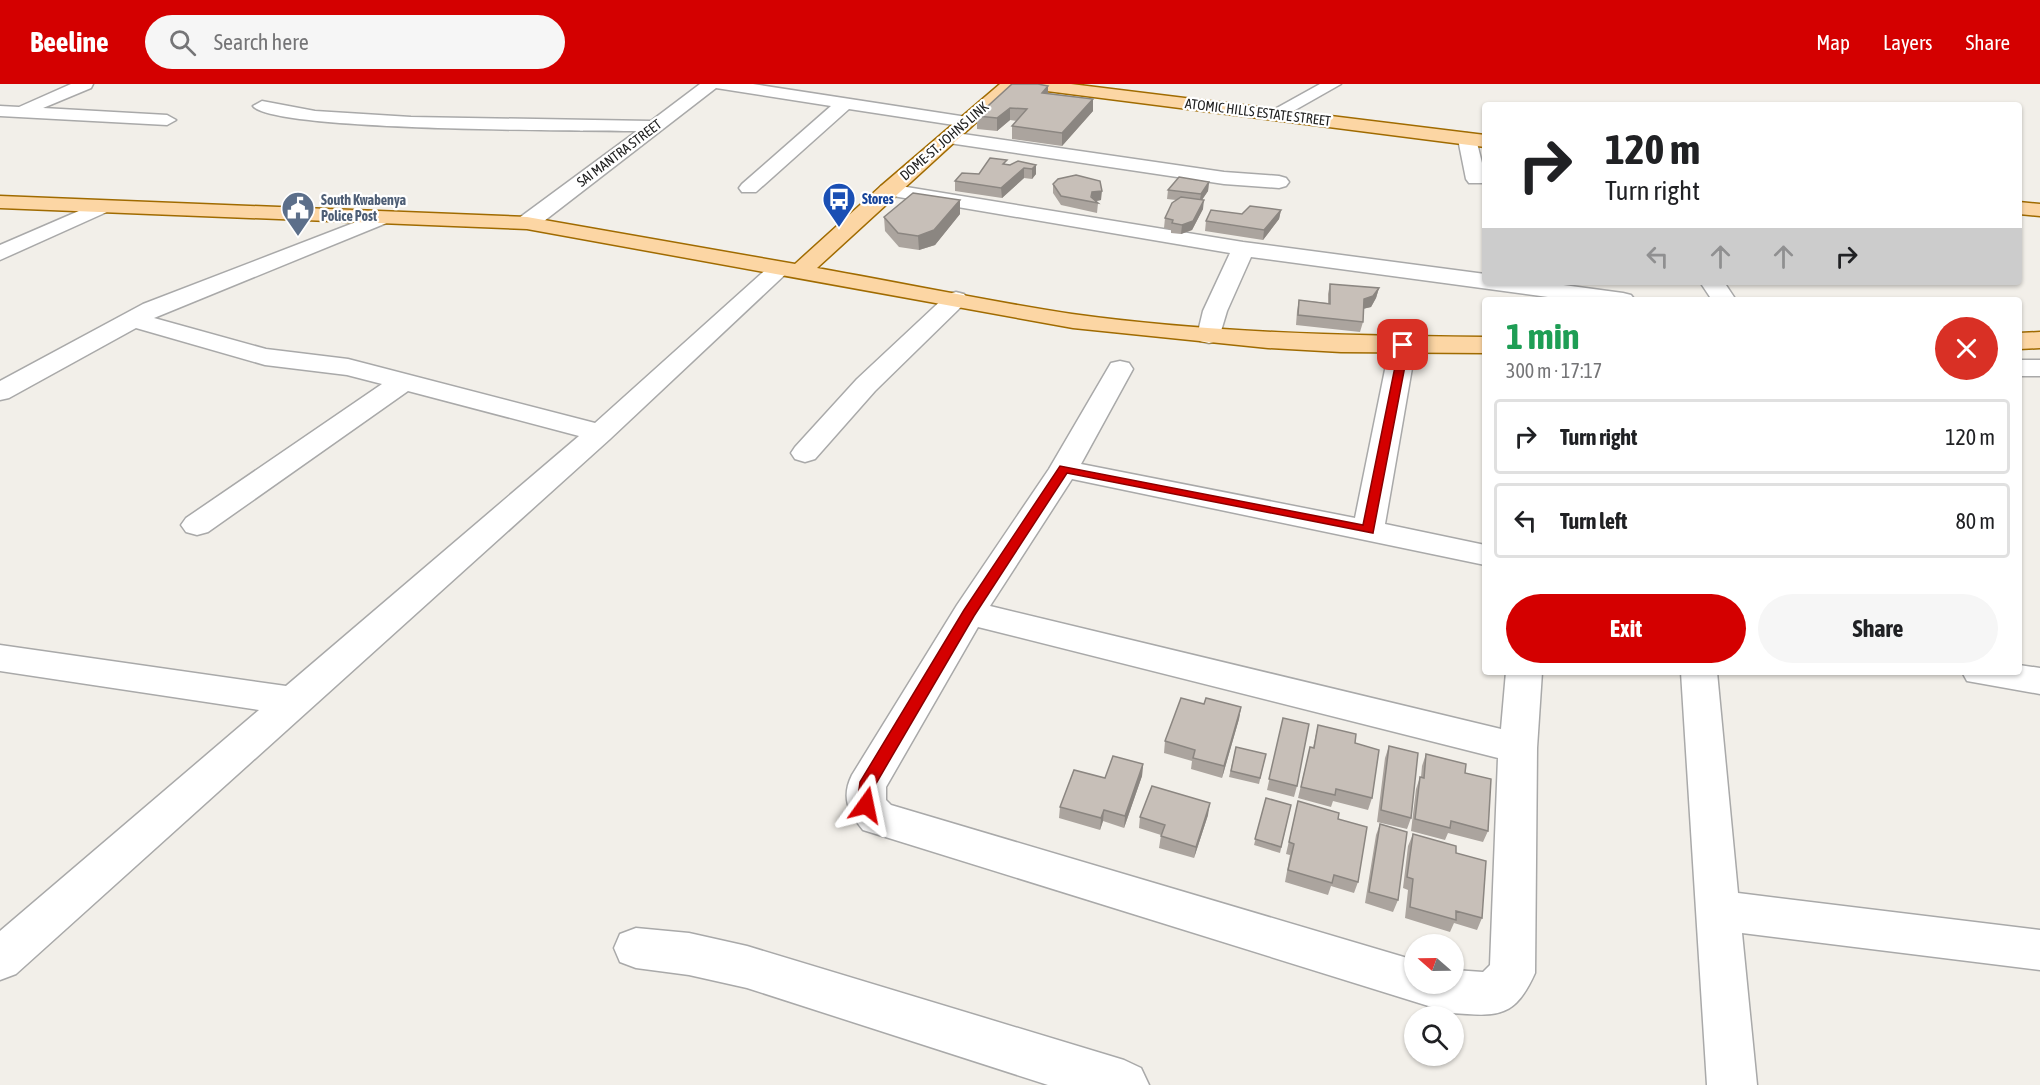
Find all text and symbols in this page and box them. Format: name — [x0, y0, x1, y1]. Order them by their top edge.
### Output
search box — [145, 15, 565, 69]
text: Beeline — [30, 26, 109, 58]
icon: search — [166, 26, 199, 59]
text: Search here — [214, 29, 309, 55]
text: Map — [1816, 30, 1850, 54]
text: Layers — [1883, 30, 1933, 54]
text: Share — [1966, 30, 2010, 54]
street label: ATOMIC HILLS ESTATE STREET — [1184, 95, 1332, 129]
street label: DOME-ST. JOHNS LINK — [897, 98, 991, 184]
street label: SAI MANTRA STREET — [574, 116, 664, 190]
text: 120 m — [1605, 125, 1700, 173]
icon: right — [1506, 126, 1584, 204]
text: Turn right — [1605, 175, 1700, 206]
bus stop icon: Stores — [821, 181, 857, 228]
public building icon: South Kwabenya Police Post — [280, 190, 316, 237]
place label: Stores — [862, 191, 894, 207]
place label: South Kwabenya Police Post — [321, 192, 407, 224]
icon: left — [1641, 240, 1674, 273]
icon: ahead — [1704, 240, 1737, 273]
icon: ahead — [1767, 240, 1800, 273]
icon: right — [1830, 240, 1863, 273]
text: 1 min — [1506, 315, 1580, 357]
button: close — [1935, 317, 1998, 380]
pin — [1377, 319, 1428, 370]
icon: arrive — [1386, 328, 1419, 361]
text: 300 m · 17:17 — [1506, 359, 1602, 382]
icon: right — [1509, 420, 1542, 453]
text: Turn right — [1560, 424, 1637, 450]
text: 120 m — [1945, 424, 1995, 450]
icon: left — [1509, 504, 1542, 537]
text: Turn left — [1560, 508, 1627, 534]
text: 80 m — [1955, 508, 1995, 534]
button: Exit — [1506, 594, 1746, 663]
button: Share — [1758, 594, 1998, 663]
position arrow — [834, 773, 898, 837]
north arrow — [1404, 934, 1464, 994]
map controls — [1404, 934, 1464, 1066]
button: search — [1404, 1006, 1464, 1066]

